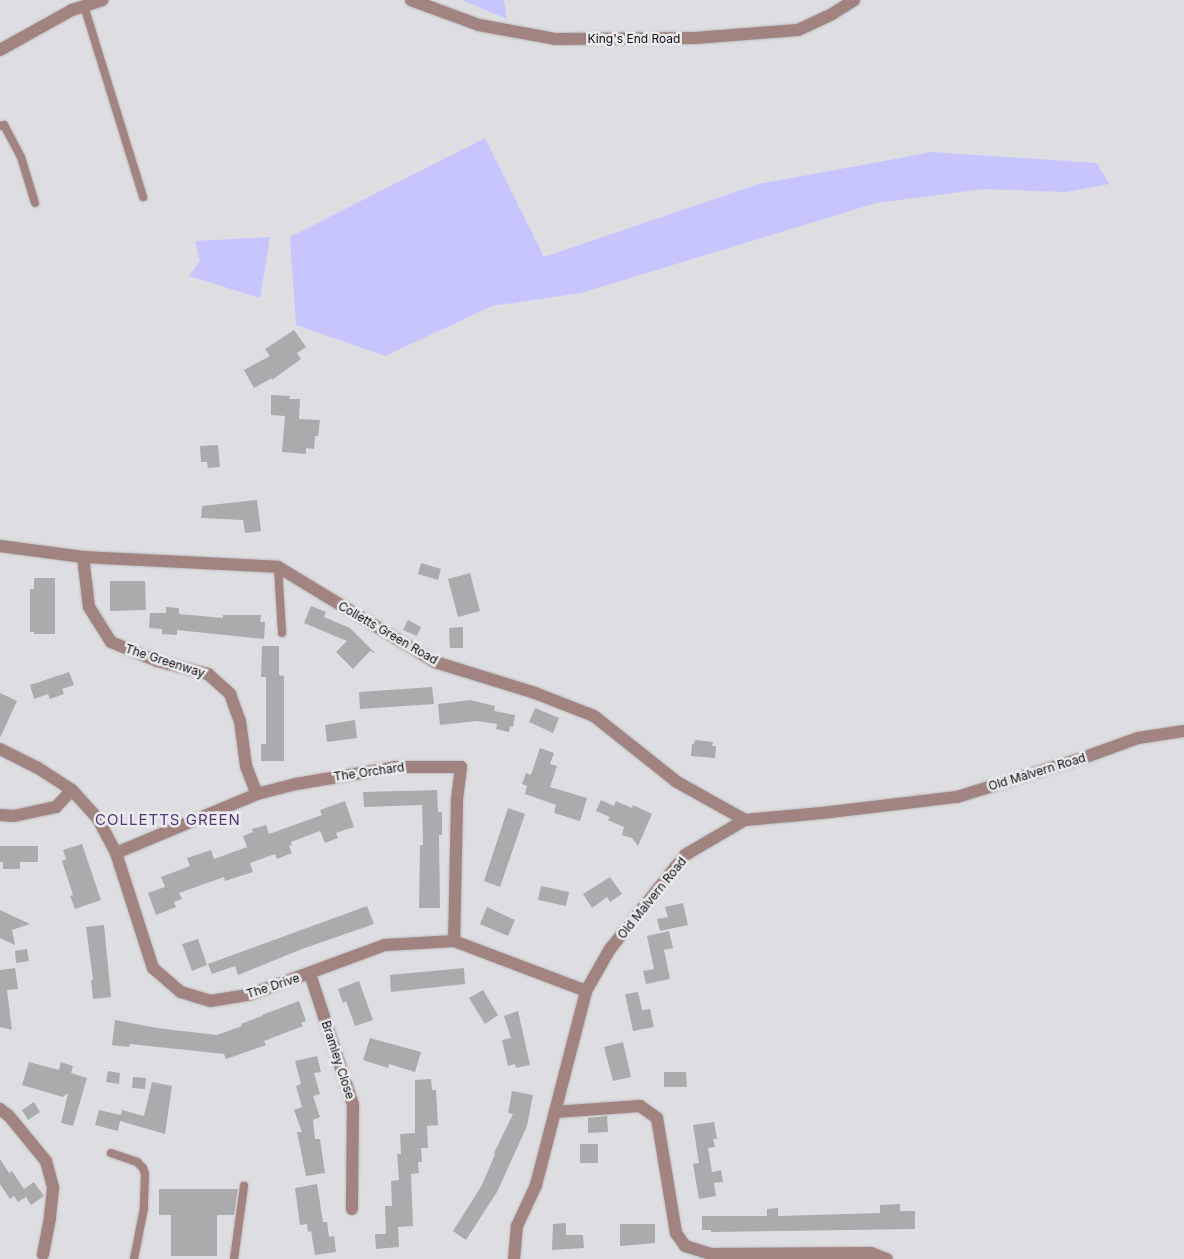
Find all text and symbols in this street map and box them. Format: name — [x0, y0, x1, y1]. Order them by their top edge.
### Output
street label: King's End Road — [588, 32, 680, 46]
street label: Colletts Green Road — [336, 599, 440, 667]
street label: The Greenway — [123, 641, 207, 681]
street label: Old Malvern Road — [987, 750, 1087, 794]
street label: The Orchard — [333, 760, 405, 784]
district label: COLLETTS GREEN — [93, 811, 243, 829]
street label: Old Malvern Road — [615, 854, 689, 942]
street label: The Drive — [245, 971, 301, 1001]
street label: Bramley Close — [319, 1019, 357, 1101]

